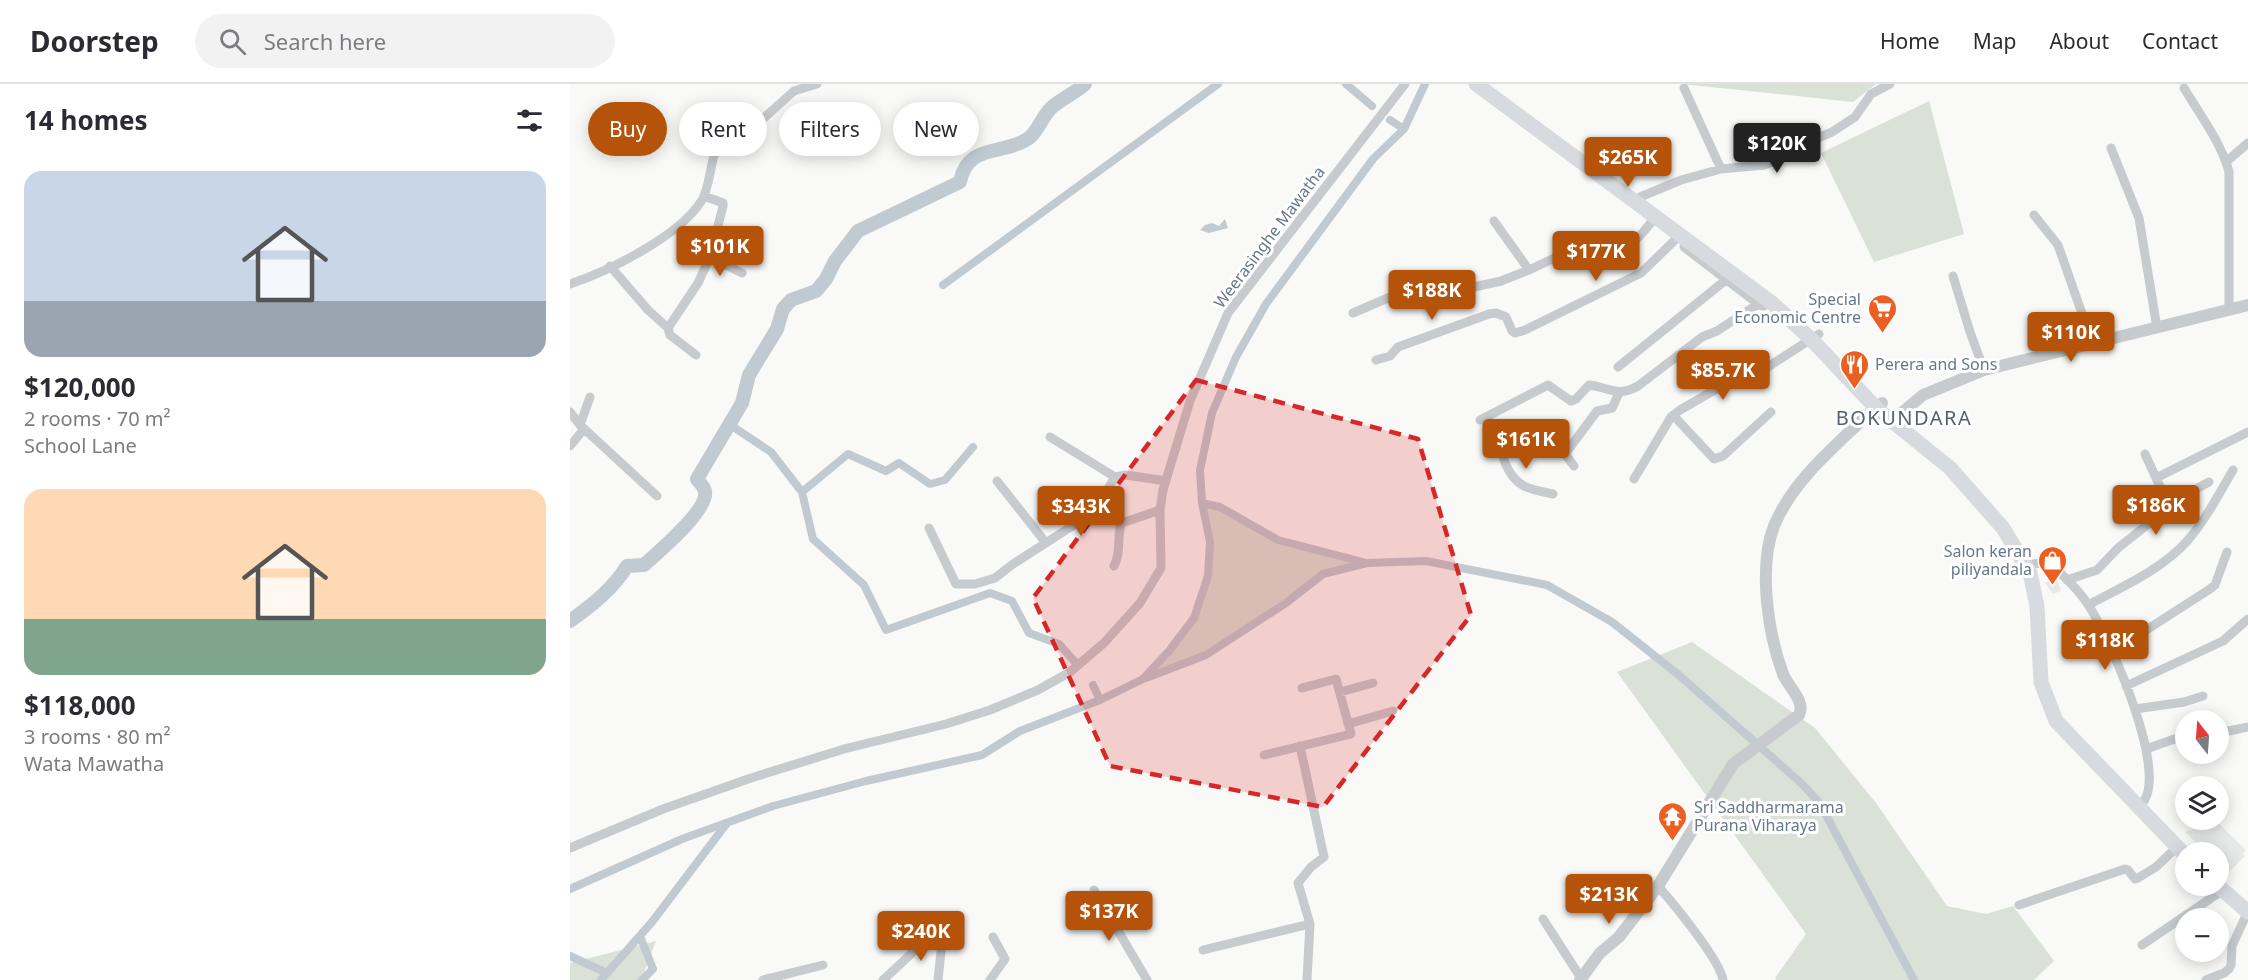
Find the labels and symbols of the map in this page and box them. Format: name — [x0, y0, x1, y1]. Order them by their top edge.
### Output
pin: $120K — [1735, 123, 1819, 174]
pin: $265K — [1586, 137, 1670, 188]
street label: Weerasinghe Mawatha — [1208, 162, 1330, 312]
pin: $101K — [678, 226, 762, 277]
pin: $177K — [1554, 231, 1638, 282]
pin: $188K — [1390, 270, 1474, 321]
place label: Special Economic Centre — [1734, 288, 1861, 328]
supermarket icon: Special Economic Centre — [1866, 292, 1898, 334]
pin: $110K — [2029, 312, 2113, 363]
restaurant icon: Perera and Sons — [1838, 348, 1870, 390]
pin: $85.7K — [1674, 350, 1772, 401]
place label: Perera and Sons — [1875, 353, 1997, 375]
district label: BOKUNDARA — [1836, 404, 1972, 431]
pin: $161K — [1484, 419, 1568, 470]
pin: $186K — [2114, 485, 2198, 536]
pin: $343K — [1039, 486, 1123, 537]
place label: Salon keran piliyandala — [1944, 540, 2032, 580]
shop icon: Salon keran piliyandala — [2037, 544, 2069, 586]
pin: $118K — [2063, 620, 2147, 671]
north arrow — [2175, 710, 2229, 764]
place label: Sri Saddharmarama Purana Viharaya — [1694, 796, 1844, 836]
temple icon: Sri Saddharmarama Purana Viharaya — [1657, 800, 1689, 842]
pin: $213K — [1567, 874, 1651, 925]
pin: $137K — [1067, 891, 1151, 942]
pin: $240K — [879, 911, 963, 962]

